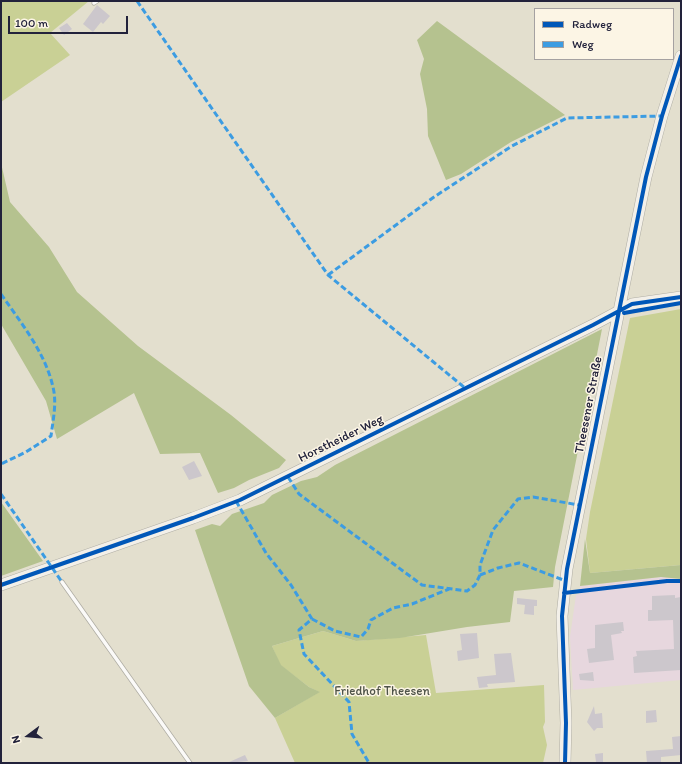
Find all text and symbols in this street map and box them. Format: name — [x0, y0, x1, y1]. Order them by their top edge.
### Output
scale bar — [10, 8, 130, 34]
legend — [534, 8, 674, 60]
text: 100 m — [15, 16, 48, 30]
text: Radweg — [572, 17, 612, 31]
text: Weg — [572, 37, 594, 51]
street label: Theesener Straße — [572, 355, 606, 455]
street label: Horstheider Weg — [296, 412, 386, 466]
park label: Friedhof Theesen — [334, 684, 430, 700]
north arrow — [8, 716, 48, 756]
text: N — [9, 734, 23, 745]

